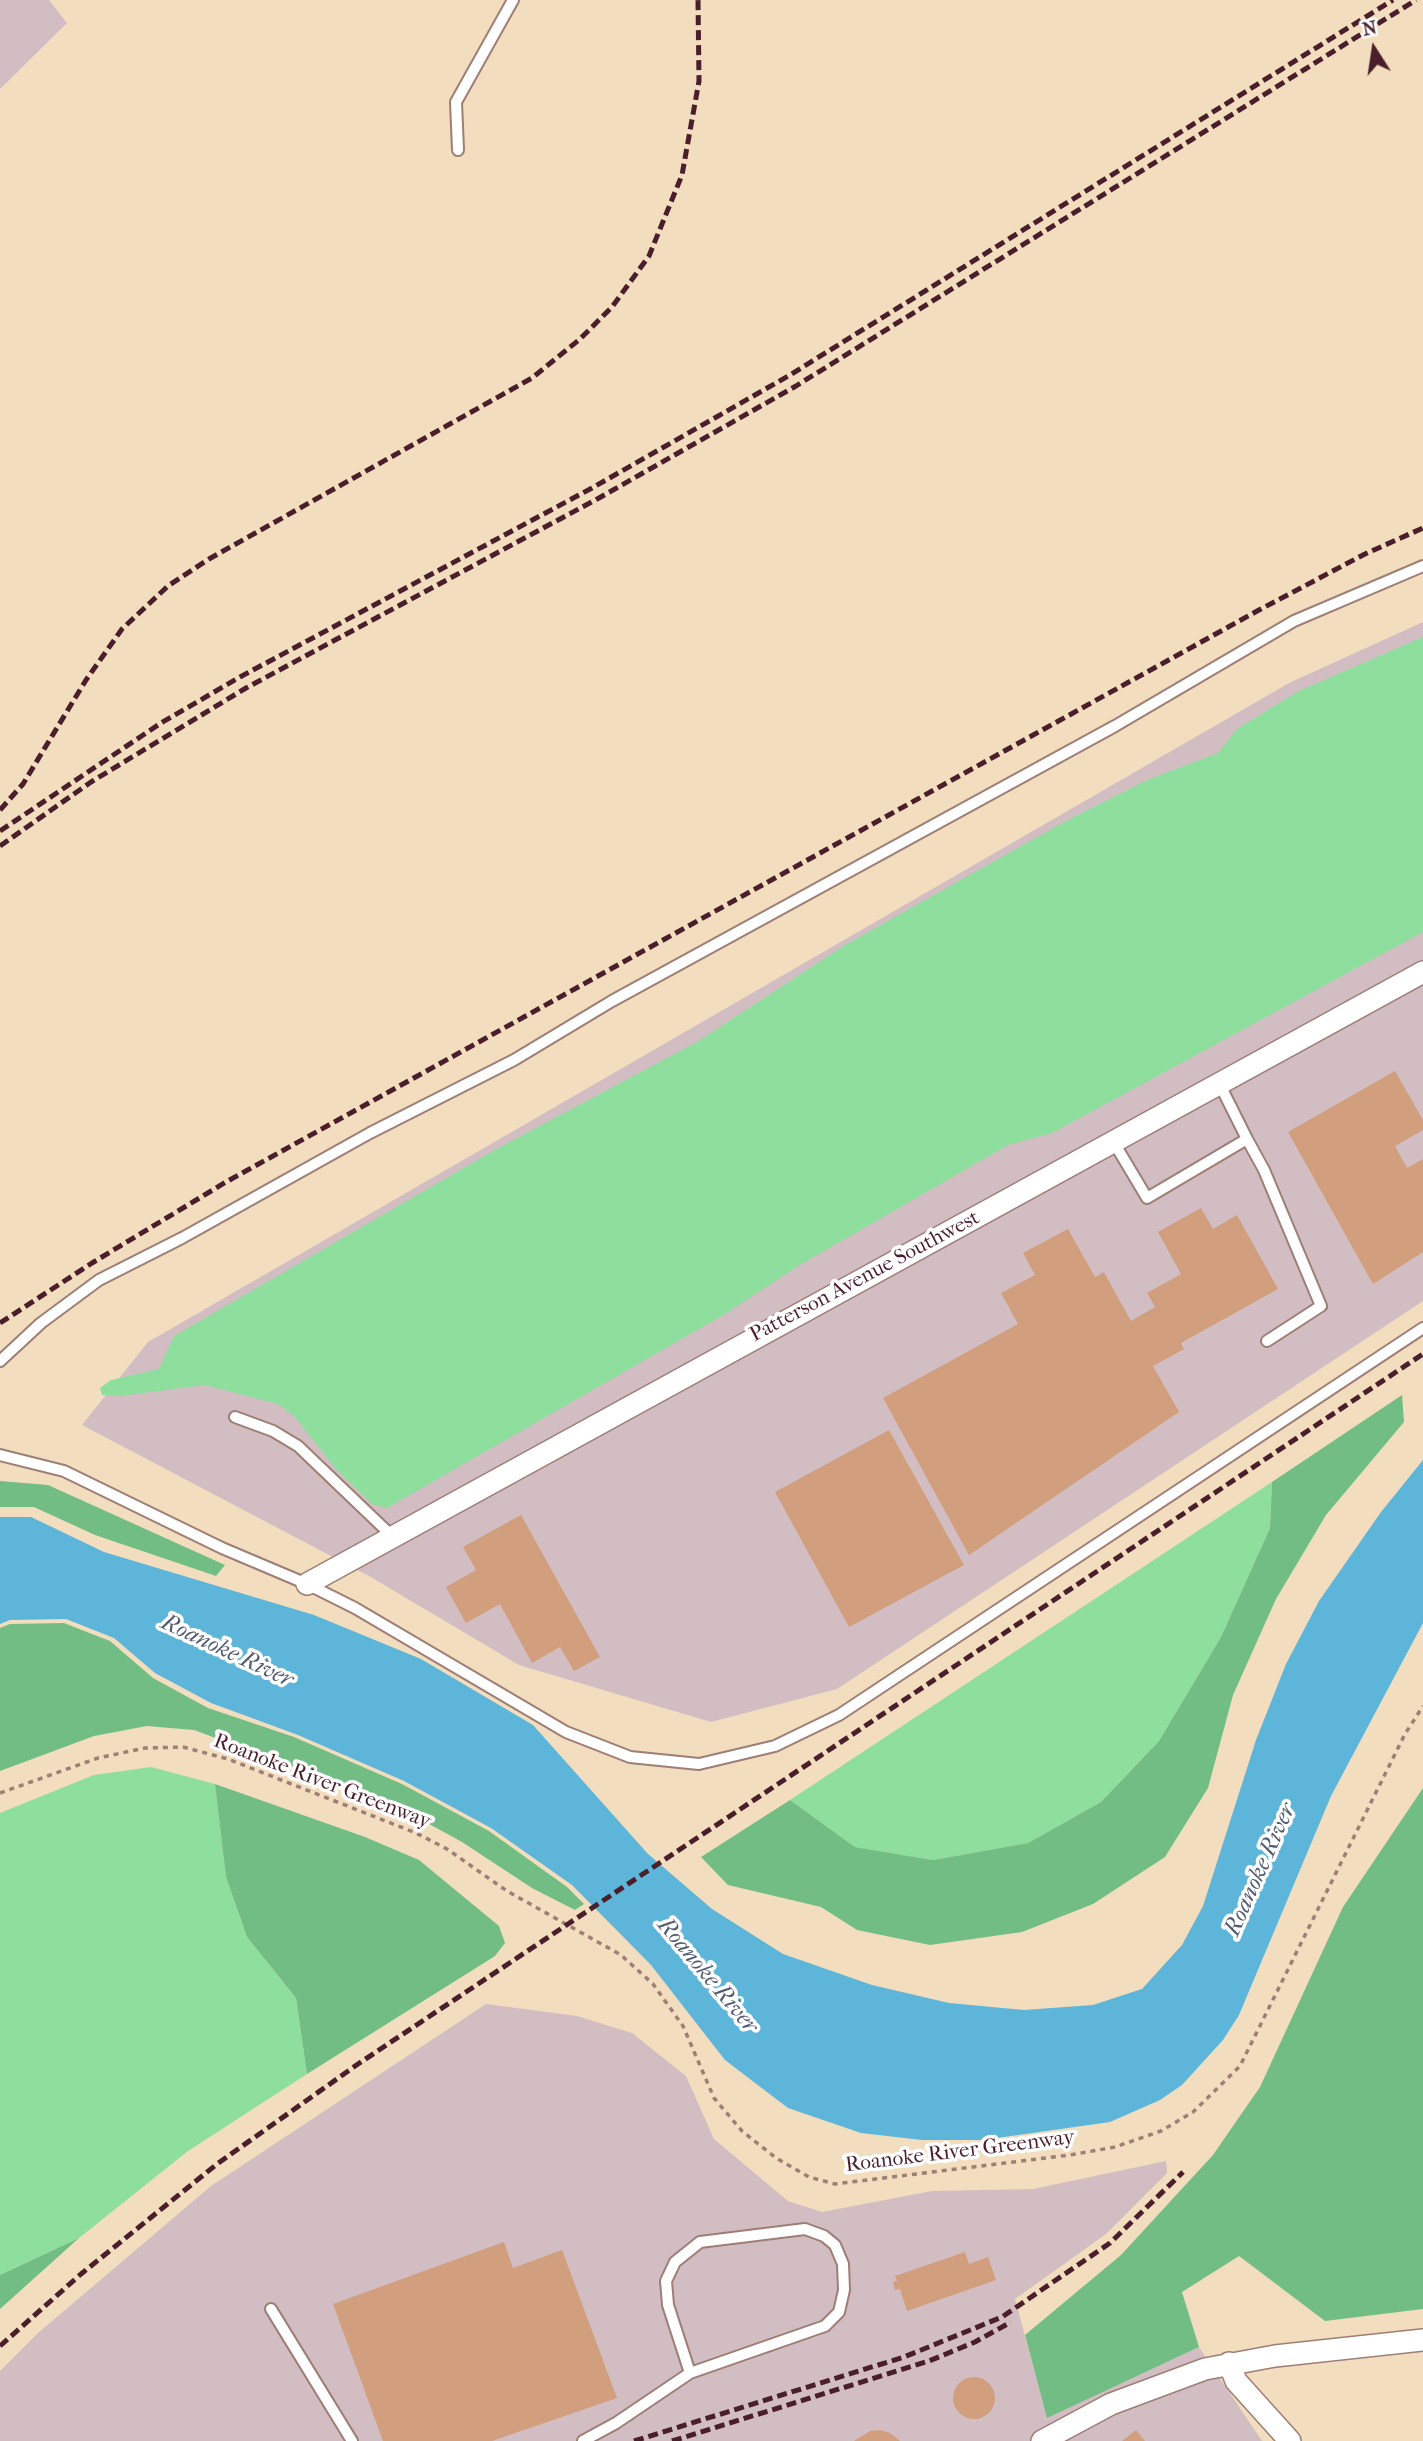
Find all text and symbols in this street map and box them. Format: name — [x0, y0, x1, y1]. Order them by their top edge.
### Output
north arrow — [1339, 14, 1409, 84]
text: N — [1360, 16, 1379, 41]
street label: Patterson Avenue Southwest — [746, 1206, 984, 1348]
water label: Roanoke River — [157, 1609, 297, 1695]
street label: Roanoke River Greenway — [210, 1729, 434, 1835]
water label: Roanoke River — [1219, 1799, 1303, 1941]
water label: Roanoke River — [651, 1913, 763, 2039]
street label: Roanoke River Greenway — [844, 2125, 1076, 2179]

